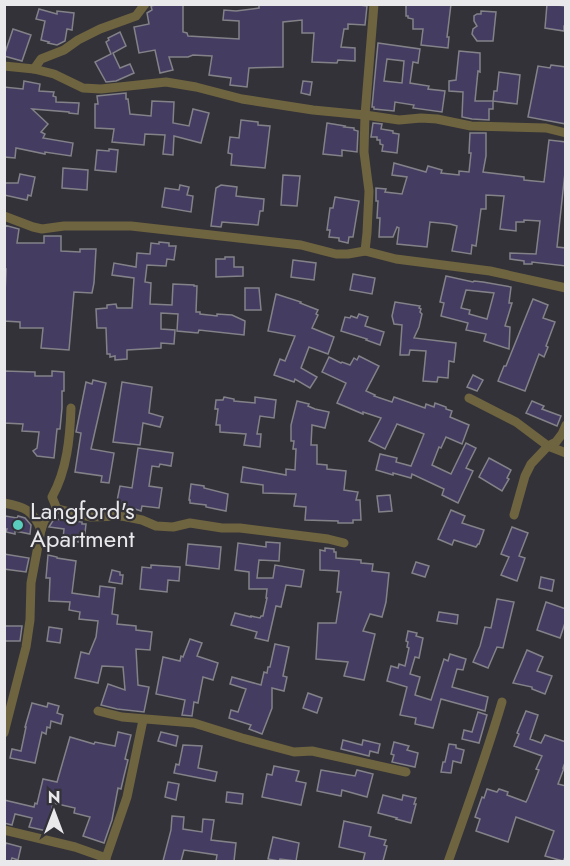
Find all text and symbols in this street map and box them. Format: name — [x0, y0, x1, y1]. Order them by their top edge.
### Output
place label: Langford's Apartment — [30, 493, 135, 556]
marker: Langford's Apartment — [11, 518, 25, 532]
north arrow — [24, 782, 84, 842]
text: N — [48, 786, 60, 809]

